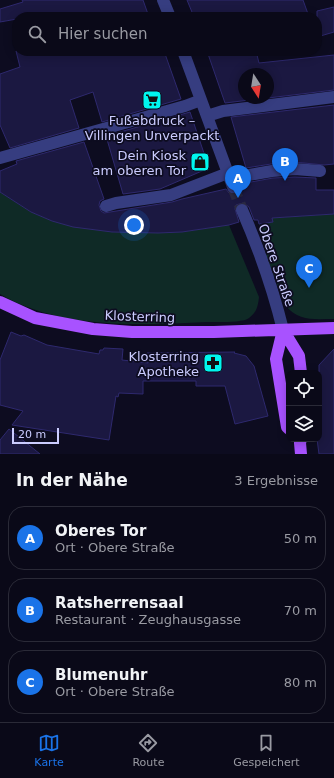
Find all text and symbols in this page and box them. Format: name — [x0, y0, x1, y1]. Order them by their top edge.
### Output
search box — [12, 12, 322, 56]
icon: search — [26, 23, 48, 45]
text: Hier suchen — [58, 25, 147, 43]
north arrow — [238, 68, 274, 104]
supermarket icon: Fußabdruck – Villingen Unverpackt — [141, 89, 163, 111]
place label: Fußabdruck – Villingen Unverpackt — [85, 113, 219, 143]
place label: Dein Kiosk am oberen Tor — [93, 148, 187, 178]
pin: B — [272, 148, 298, 181]
shop icon: Dein Kiosk am oberen Tor — [189, 151, 211, 173]
pin: A — [225, 165, 251, 198]
your location — [124, 215, 144, 235]
street label: Obere Straße — [255, 222, 298, 309]
pin: C — [296, 255, 322, 288]
street label: Klosterring — [104, 308, 175, 325]
place label: Klosterring Apotheke — [128, 349, 199, 379]
pharmacy icon: Klosterring Apotheke — [202, 352, 224, 374]
map controls — [286, 370, 322, 442]
button: locate — [286, 370, 322, 406]
button: layers — [286, 406, 322, 442]
scale bar — [12, 426, 59, 445]
text: 20 m — [18, 428, 46, 441]
text: In der Nähe — [16, 470, 128, 490]
text: 3 Ergebnisse — [234, 473, 318, 488]
text: Oberes Tor — [55, 522, 146, 540]
text: A — [25, 531, 35, 546]
text: 50 m — [284, 531, 317, 546]
text: Ort · Obere Straße — [55, 540, 175, 555]
text: Ratsherrensaal — [55, 594, 184, 612]
text: B — [25, 603, 35, 618]
text: 70 m — [284, 603, 317, 618]
text: Restaurant · Zeughausgasse — [55, 612, 241, 627]
text: Blumenuhr — [55, 666, 148, 684]
text: C — [25, 675, 35, 690]
text: 80 m — [284, 675, 317, 690]
text: Ort · Obere Straße — [55, 684, 175, 699]
tab: Karte — [34, 732, 64, 769]
tab: Route — [132, 732, 164, 769]
tab: Gespeichert — [233, 732, 300, 769]

